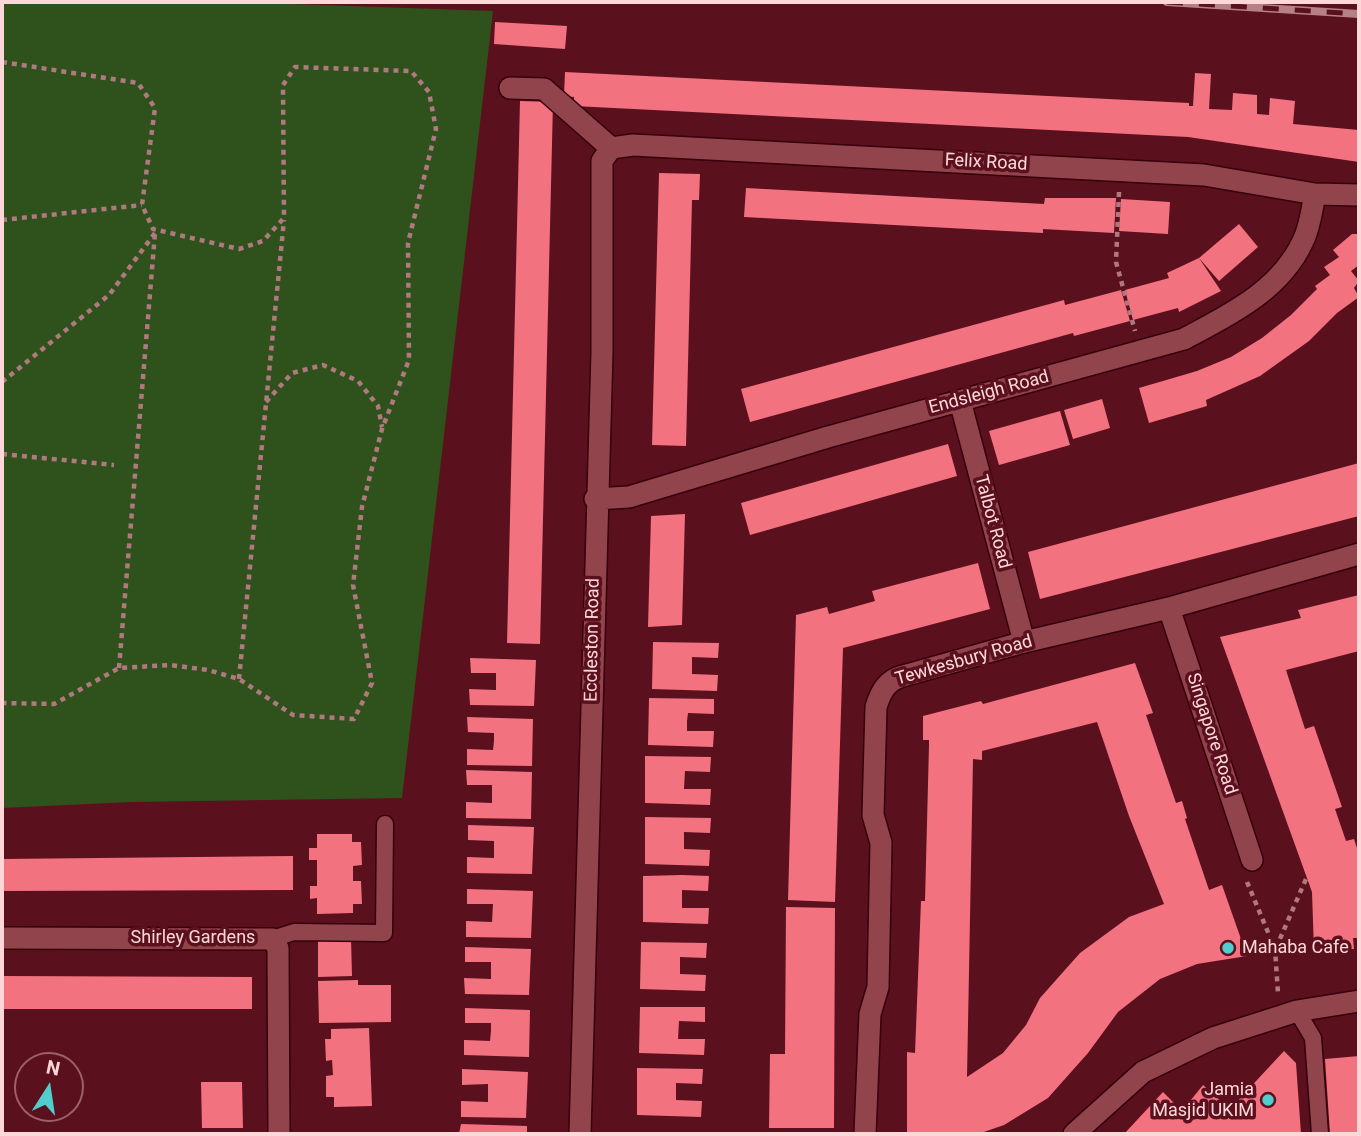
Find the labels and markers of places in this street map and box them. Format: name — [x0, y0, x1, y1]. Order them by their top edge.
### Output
place label: Mahaba Cafe — [1242, 937, 1349, 959]
marker: Mahaba Cafe — [1220, 940, 1236, 956]
place label: Jamia Masjid UKIM — [1152, 1079, 1254, 1122]
marker: Jamia Masjid UKIM — [1260, 1092, 1276, 1108]

